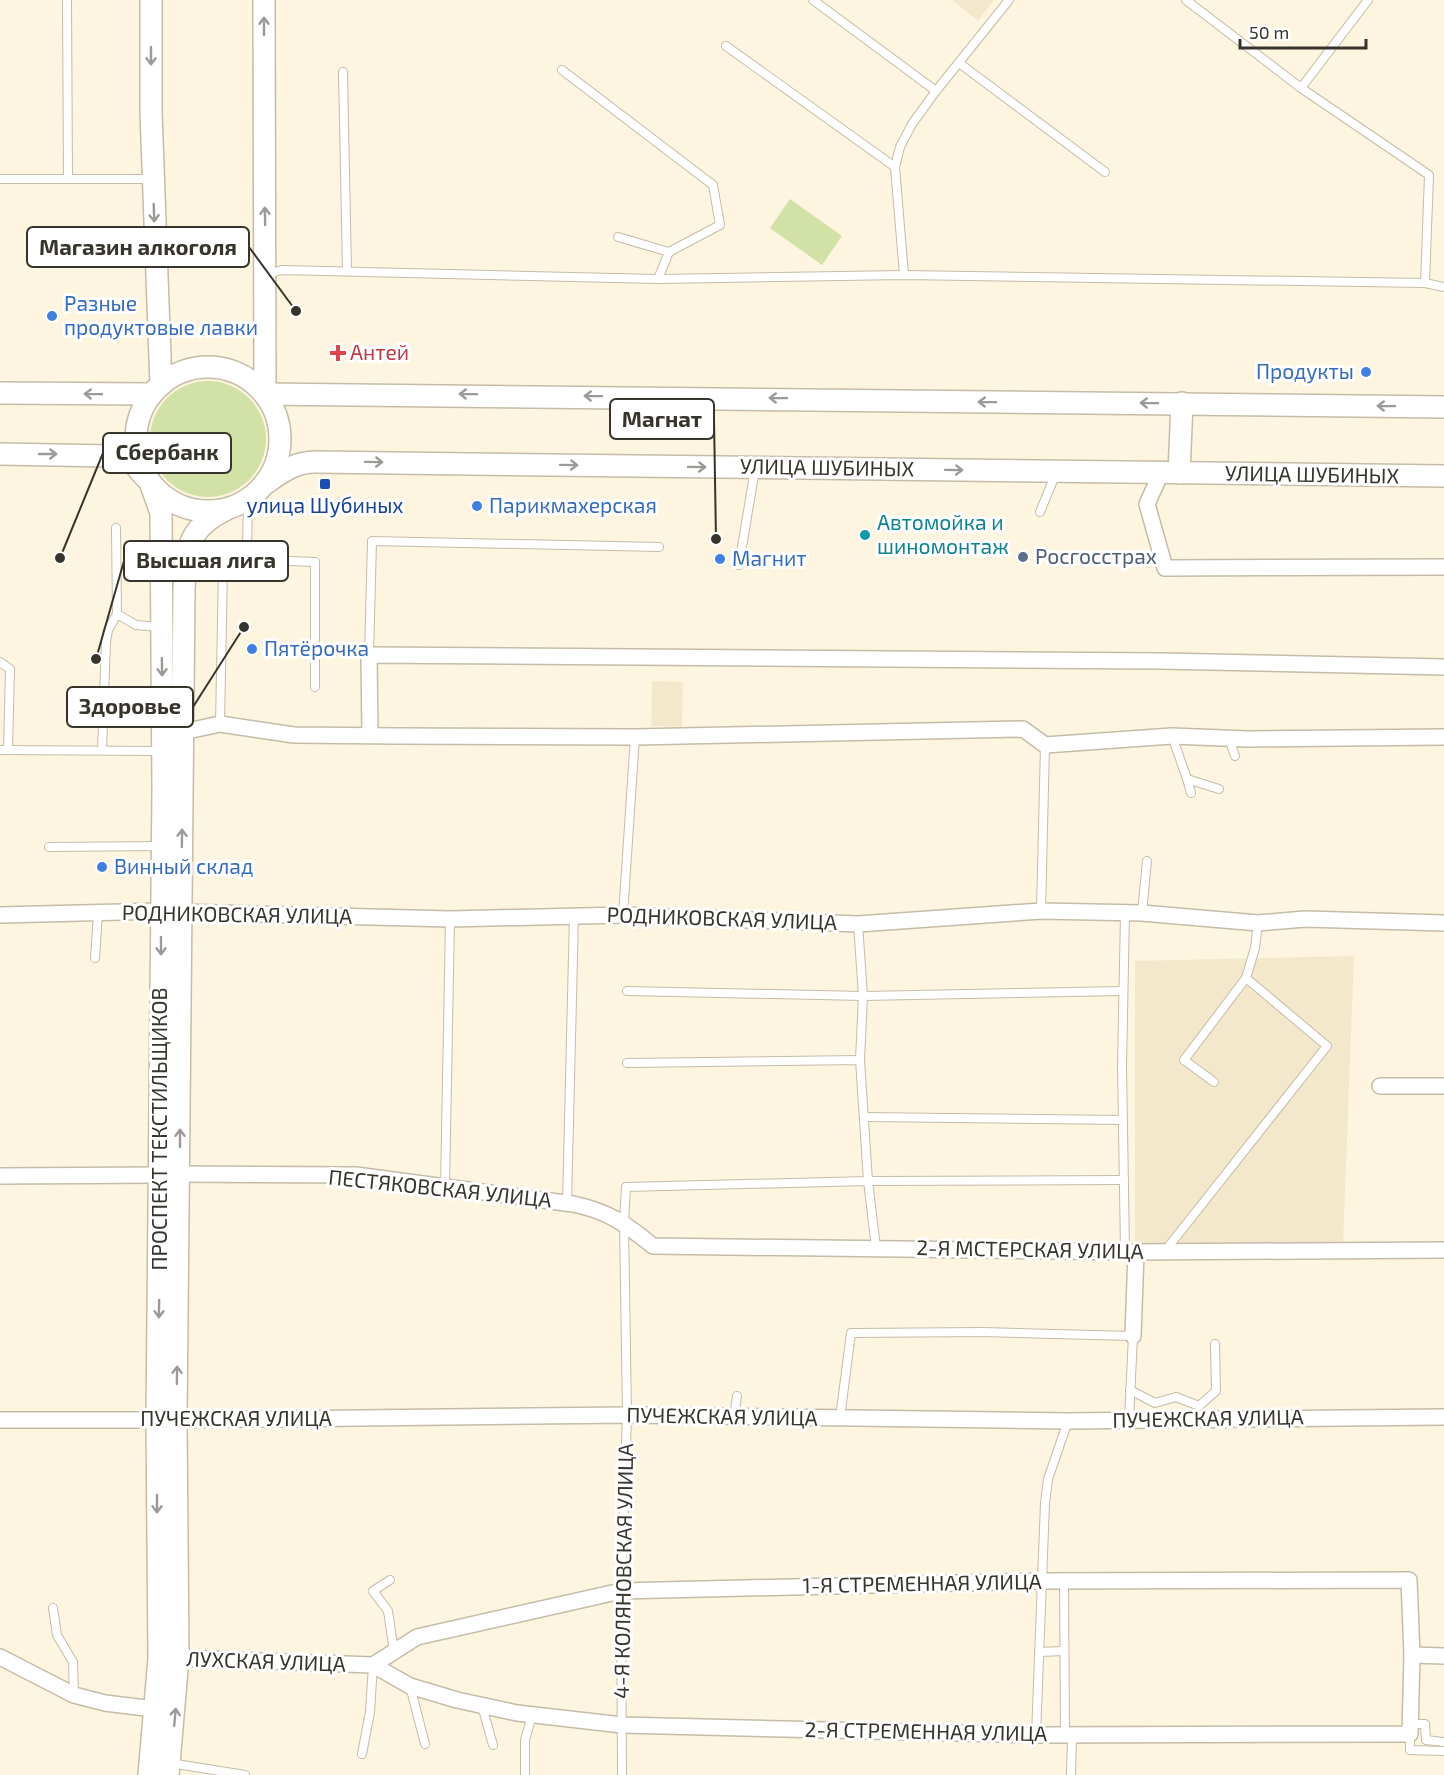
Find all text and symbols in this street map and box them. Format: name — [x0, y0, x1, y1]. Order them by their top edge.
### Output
scale bar — [1240, 12, 1366, 50]
one-way arrow — [258, 16, 270, 36]
text: 50 m — [1249, 21, 1289, 43]
one-way arrow — [145, 46, 157, 66]
one-way arrow — [149, 202, 160, 222]
one-way arrow — [259, 206, 271, 226]
callout: Магазин алкоголя — [27, 227, 249, 267]
text: Магазин алкоголя — [39, 233, 237, 259]
place label: Разные продуктовые лавки — [64, 290, 258, 340]
marker: Разные продуктовые лавки — [45, 309, 59, 323]
place label: Антей — [350, 339, 409, 364]
marker: Антей — [331, 346, 345, 360]
place label: Продукты — [1256, 358, 1354, 384]
marker: Продукты — [1359, 365, 1373, 379]
one-way arrow — [84, 388, 104, 400]
one-way arrow — [458, 388, 478, 400]
one-way arrow — [584, 390, 604, 402]
one-way arrow — [768, 392, 788, 404]
one-way arrow — [977, 396, 997, 408]
one-way arrow — [1139, 397, 1159, 409]
callout: Магнат — [610, 399, 714, 439]
one-way arrow — [1376, 400, 1396, 412]
text: Магнат — [622, 405, 702, 431]
callout: Сбербанк — [103, 433, 231, 473]
text: Сбербанк — [115, 438, 219, 464]
one-way arrow — [37, 448, 57, 460]
street label: УЛИЦА ШУБИНЫХ — [740, 452, 915, 481]
one-way arrow — [363, 457, 383, 468]
one-way arrow — [558, 459, 578, 471]
street label: УЛИЦА ШУБИНЫХ — [1225, 459, 1400, 488]
one-way arrow — [687, 461, 707, 473]
one-way arrow — [943, 464, 963, 476]
marker: улица Шубиных — [318, 477, 332, 491]
place label: улица Шубиных — [247, 492, 403, 518]
place label: Парикмахерская — [489, 492, 657, 517]
marker: Парикмахерская — [470, 499, 484, 513]
place label: Автомойка и шиномонтаж — [877, 509, 1009, 558]
marker: Автомойка и шиномонтаж — [858, 528, 872, 542]
callout: Высшая лига — [124, 541, 288, 581]
place label: Росгосстрах — [1035, 543, 1157, 568]
place label: Магнит — [732, 545, 807, 570]
text: Высшая лига — [136, 546, 276, 572]
marker: Росгосстрах — [1016, 550, 1030, 564]
marker: Магнит — [713, 552, 727, 566]
place label: Пятёрочка — [264, 635, 369, 660]
marker: Пятёрочка — [245, 642, 259, 656]
one-way arrow — [156, 657, 167, 677]
callout: Здоровье — [67, 687, 193, 727]
text: Здоровье — [79, 692, 181, 718]
one-way arrow — [176, 829, 188, 849]
place label: Винный склад — [114, 853, 253, 878]
marker: Винный склад — [95, 860, 109, 874]
street label: РОДНИКОВСКАЯ УЛИЦА — [122, 899, 352, 928]
street label: РОДНИКОВСКАЯ УЛИЦА — [606, 901, 838, 934]
one-way arrow — [155, 936, 167, 956]
street label: ПРОСПЕКТ ТЕКСТИЛЬЩИКОВ — [146, 988, 171, 1270]
one-way arrow — [174, 1129, 186, 1149]
street label: ПЕСТЯКОВСКАЯ УЛИЦА — [327, 1163, 553, 1212]
street label: 2-Я МСТЕРСКАЯ УЛИЦА — [916, 1234, 1144, 1263]
one-way arrow — [153, 1299, 165, 1319]
one-way arrow — [171, 1366, 183, 1385]
street label: ПУЧЕЖСКАЯ УЛИЦА — [626, 1401, 818, 1430]
street label: ПУЧЕЖСКАЯ УЛИЦА — [1112, 1403, 1304, 1432]
street label: ПУЧЕЖСКАЯ УЛИЦА — [140, 1405, 332, 1430]
street label: 4-Я КОЛЯНОВСКАЯ УЛИЦА — [608, 1443, 637, 1699]
one-way arrow — [151, 1494, 163, 1514]
street label: 1-Я СТРЕМЕННАЯ УЛИЦА — [802, 1568, 1042, 1597]
street label: ЛУХСКАЯ УЛИЦА — [186, 1645, 346, 1676]
one-way arrow — [170, 1707, 181, 1727]
street label: 2-Я СТРЕМЕННАЯ УЛИЦА — [805, 1716, 1048, 1745]

